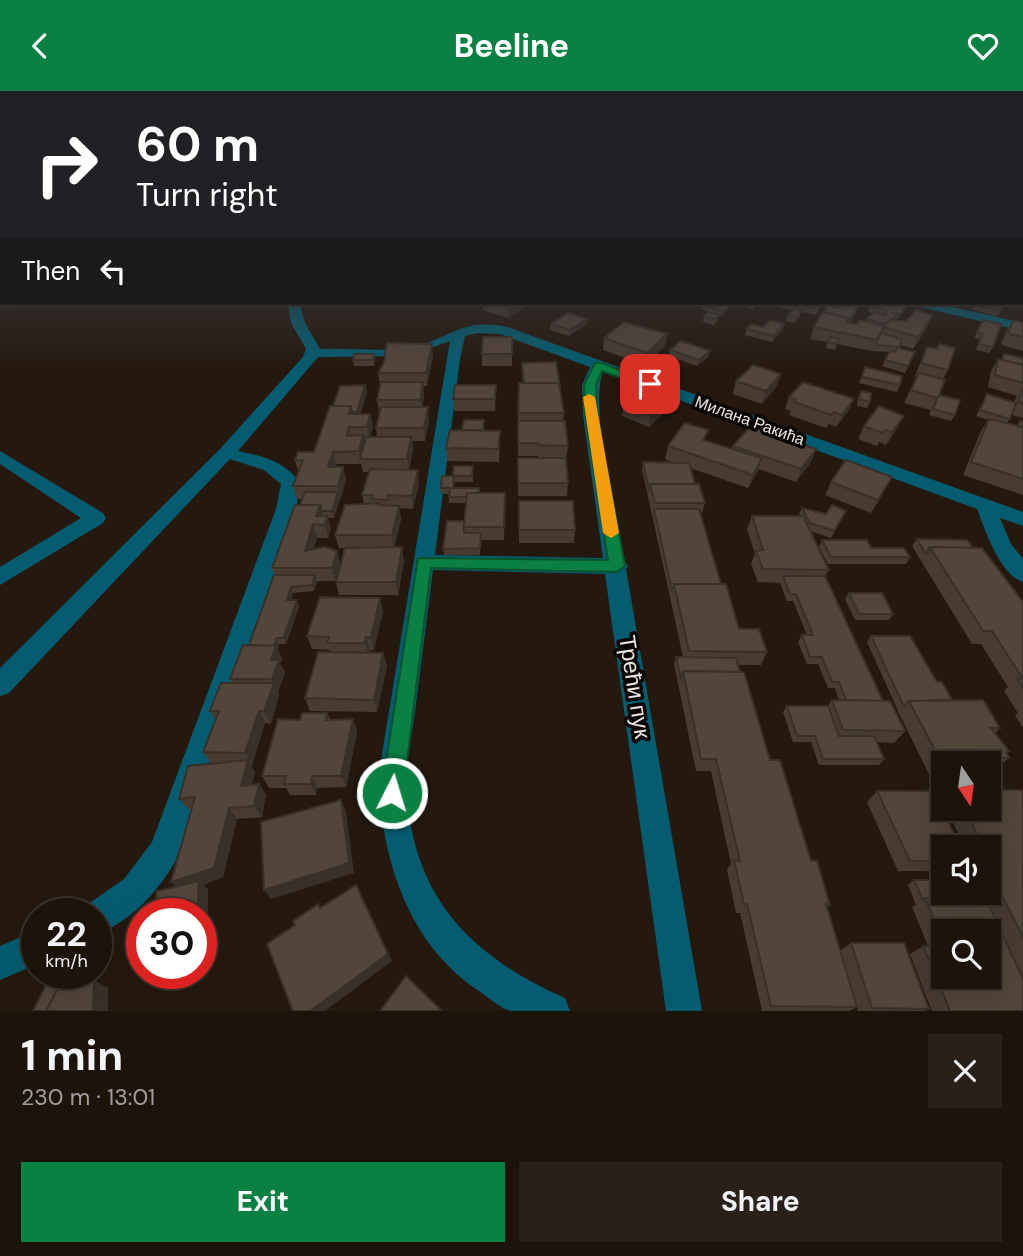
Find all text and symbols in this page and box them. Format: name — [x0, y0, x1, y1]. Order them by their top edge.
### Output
text: Beeline — [454, 25, 569, 67]
icon: back — [21, 27, 59, 65]
icon: heart — [964, 27, 1002, 65]
text: 60 m — [136, 112, 259, 176]
icon: right — [21, 119, 112, 210]
text: Turn right — [136, 174, 278, 216]
icon: left — [94, 252, 132, 290]
text: Then — [21, 254, 80, 288]
pin — [620, 354, 680, 414]
icon: arrive — [631, 365, 669, 403]
street label: Милана Ракића — [692, 391, 808, 450]
street label: Трећи пук — [612, 633, 658, 742]
north arrow — [931, 751, 1001, 821]
map controls — [931, 751, 1001, 989]
position arrow — [355, 756, 429, 830]
button: sound — [931, 835, 1001, 905]
speed limit sign: 30 — [126, 898, 217, 989]
text: 22 — [46, 911, 87, 957]
button: search — [931, 919, 1001, 989]
text: km/h — [45, 949, 88, 973]
text: 1 min — [21, 1028, 123, 1083]
button: close — [928, 1034, 1002, 1108]
text: 230 m · 13:01 — [21, 1082, 155, 1112]
button: Exit — [21, 1162, 505, 1242]
button: Share — [519, 1162, 1002, 1242]

